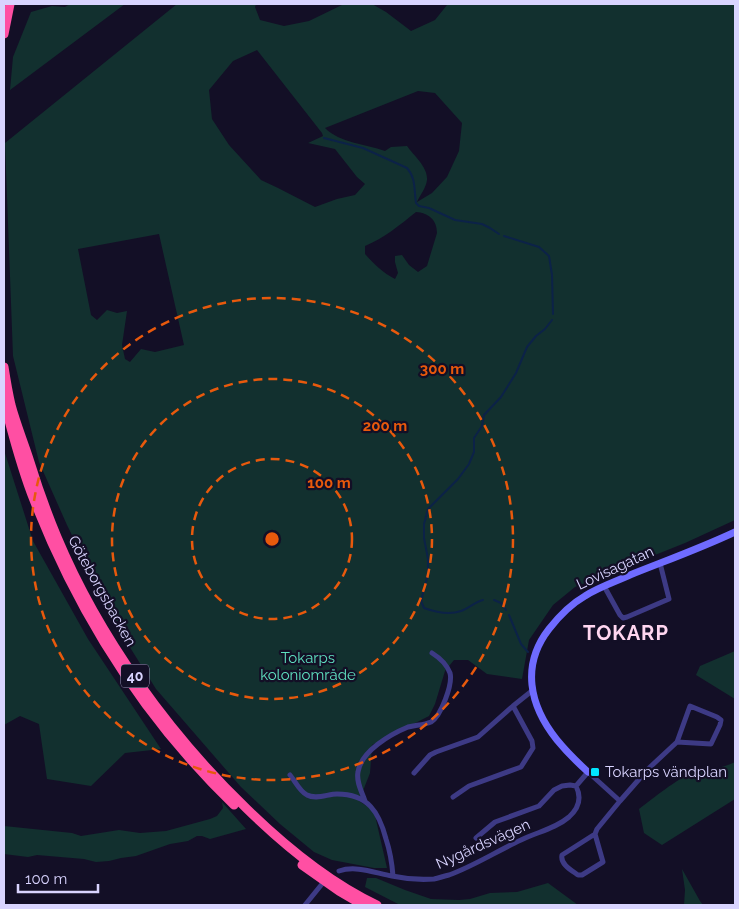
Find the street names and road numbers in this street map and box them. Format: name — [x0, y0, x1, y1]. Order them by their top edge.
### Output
street label: Göteborgsbacken — [64, 533, 140, 649]
street label: Lovisagatan — [573, 542, 657, 594]
road number: 40 — [121, 664, 149, 688]
street label: Nygårdsvägen — [433, 815, 533, 873]

